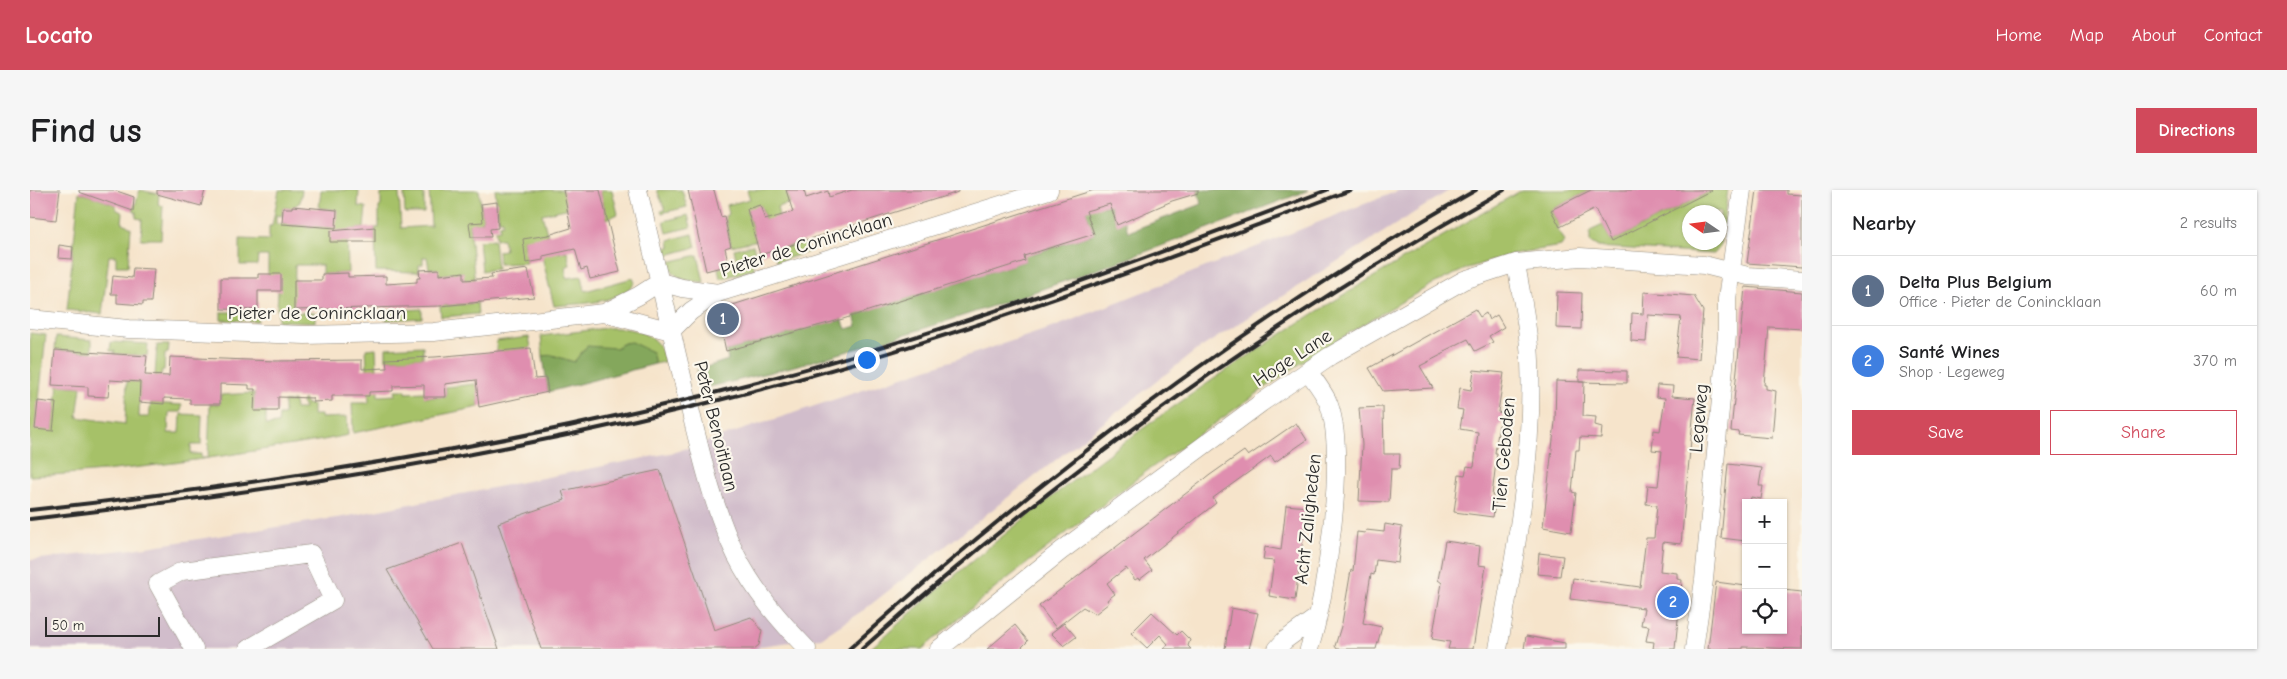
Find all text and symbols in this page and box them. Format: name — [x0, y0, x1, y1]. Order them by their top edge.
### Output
text: Locato — [25, 21, 93, 49]
text: Home — [1995, 25, 2042, 46]
text: Map — [2070, 25, 2104, 46]
text: About — [2132, 25, 2176, 46]
text: Contact — [2204, 25, 2262, 46]
button: Directions — [2136, 108, 2257, 153]
text: Find us — [30, 110, 142, 151]
north arrow — [1682, 205, 1727, 250]
street label: Pieter de Conincklaan — [718, 208, 895, 282]
text: Nearby — [1852, 211, 1916, 235]
text: 2 results — [2180, 214, 2237, 232]
text: Delta Plus Belgium — [1899, 271, 2052, 293]
text: 1 — [1865, 282, 1871, 300]
text: 60 m — [2200, 282, 2237, 300]
text: Office · Pieter de Conincklaan — [1899, 293, 2101, 311]
pin: 1 — [707, 300, 739, 338]
street label: Pieter de Conincklaan — [228, 302, 406, 324]
street label: Hoge Lane — [1249, 324, 1336, 391]
text: Santé Wines — [1899, 341, 2000, 363]
your location — [854, 347, 880, 373]
text: 2 — [1864, 352, 1872, 370]
text: 370 m — [2193, 352, 2237, 370]
street label: Peter Benoitlaan — [689, 359, 743, 494]
text: Shop · Legeweg — [1899, 363, 2005, 381]
street label: Legeweg — [1685, 383, 1713, 453]
street label: Tien Geboden — [1488, 396, 1520, 512]
button: Save — [1852, 410, 2040, 455]
button: Share — [2050, 410, 2237, 455]
street label: Acht Zaligheden — [1290, 453, 1326, 586]
map controls — [1742, 499, 1787, 634]
button: + — [1742, 499, 1787, 544]
button: − — [1742, 544, 1787, 589]
pin: 2 — [1657, 583, 1689, 621]
button: locate — [1742, 589, 1787, 634]
scale bar — [45, 614, 160, 637]
text: 50 m — [52, 617, 84, 634]

